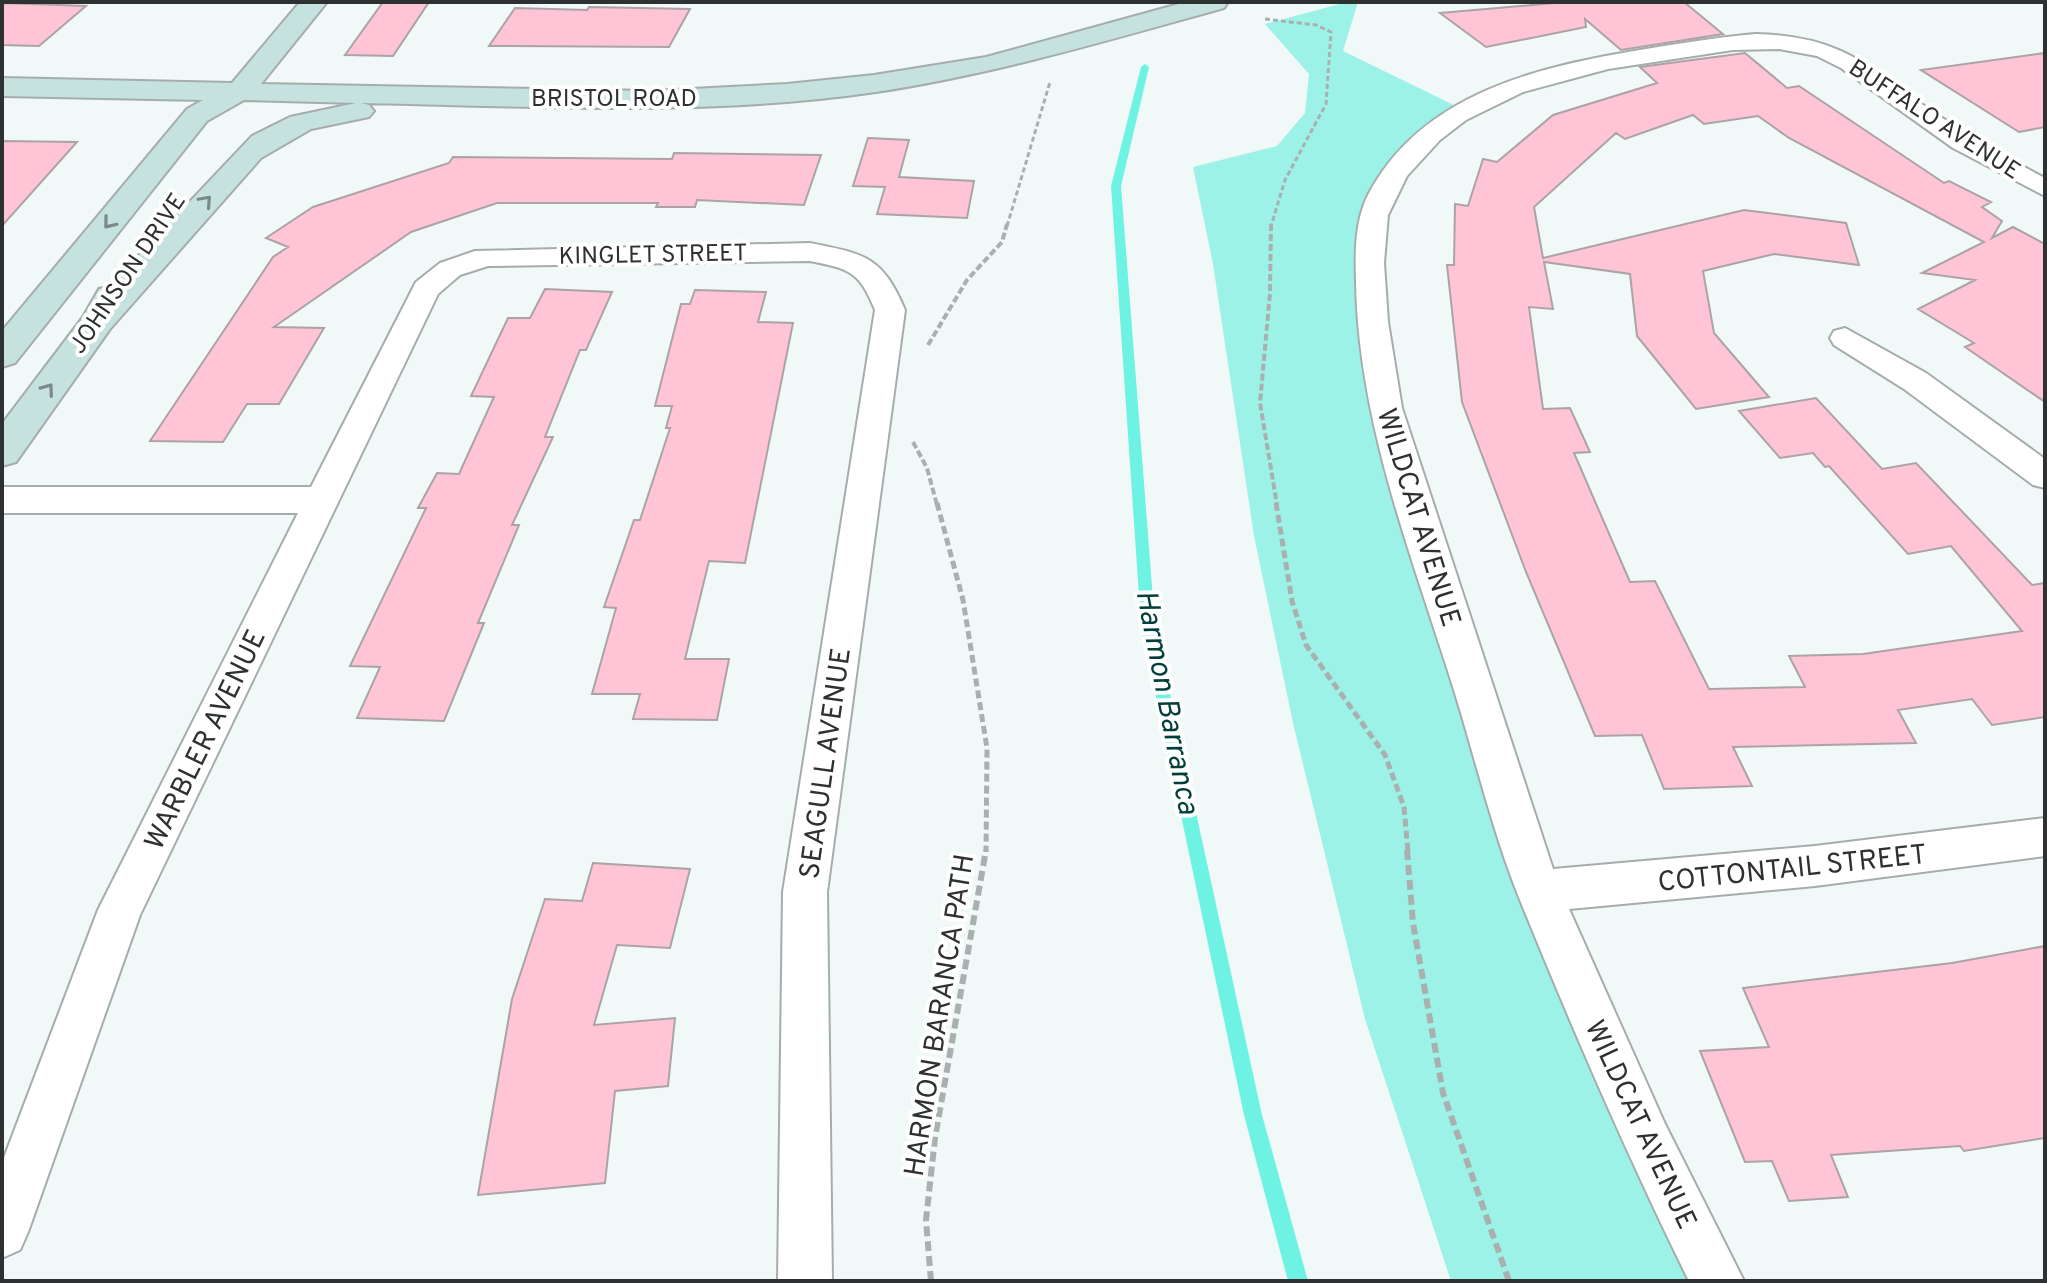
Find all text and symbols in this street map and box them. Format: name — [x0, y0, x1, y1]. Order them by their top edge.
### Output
street label: BUFFALO AVENUE — [1842, 54, 2025, 187]
street label: BRISTOL ROAD — [531, 85, 697, 115]
street label: JOHNSON DRIVE — [64, 188, 193, 360]
one-way arrow — [196, 195, 211, 210]
one-way arrow — [104, 214, 119, 229]
street label: KINGLET STREET — [558, 239, 748, 273]
one-way arrow — [38, 383, 53, 397]
street label: WILDCAT AVENUE — [1367, 404, 1467, 631]
water label: Harmon Barranca — [1126, 587, 1206, 818]
street label: WARBLER AVENUE — [138, 624, 276, 856]
street label: SEAGULL AVENUE — [793, 646, 861, 881]
street label: COTTONTAIL STREET — [1656, 838, 1929, 902]
street label: HARMON BARANCA PATH — [898, 852, 984, 1179]
street label: WILDCAT AVENUE — [1575, 1015, 1703, 1236]

